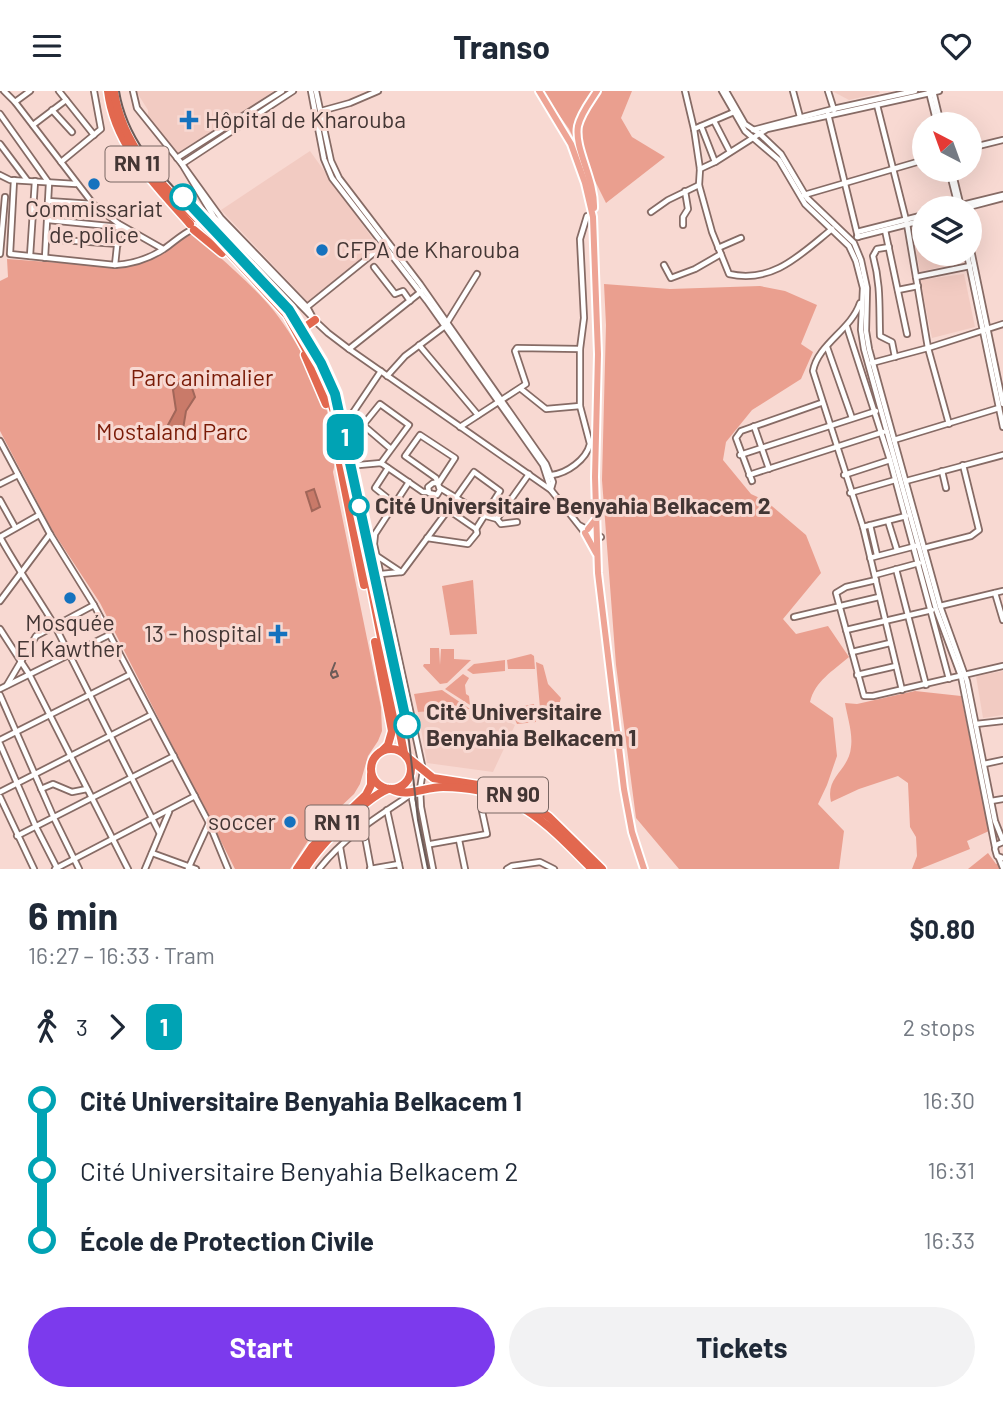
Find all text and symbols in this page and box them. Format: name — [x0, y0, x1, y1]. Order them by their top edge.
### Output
icon: menu — [28, 27, 66, 65]
text: Transo — [453, 27, 550, 65]
icon: heart — [937, 27, 975, 65]
place label: Hôpital de Kharouba — [205, 105, 406, 133]
marker: Hôpital de Kharouba — [179, 110, 199, 130]
north arrow — [912, 112, 982, 182]
map controls — [912, 112, 982, 266]
road number: RN 11 — [106, 147, 168, 181]
marker: Commissariat de police — [86, 176, 102, 192]
unlabelled marker — [170, 184, 196, 210]
place label: Commissariat de police — [25, 194, 163, 248]
button: layers — [912, 196, 982, 266]
place label: CFPA de Kharouba — [336, 235, 520, 263]
marker: CFPA de Kharouba — [314, 242, 330, 258]
park label: Parc animalier — [131, 363, 274, 391]
line badge: 1 — [322, 414, 368, 460]
park label: Mostaland Parc — [96, 417, 248, 445]
text: 1 — [341, 422, 349, 451]
place label: Cité Universitaire Benyahia Belkacem 2 — [375, 491, 771, 519]
marker: Cité Universitaire Benyahia Belkacem 2 — [349, 496, 369, 516]
marker: Mosquée El Kawther — [62, 590, 78, 606]
place label: Mosquée El Kawther — [16, 608, 124, 662]
place label: 13 - hospital — [144, 619, 262, 647]
marker: 13 - hospital — [268, 624, 288, 644]
place label: Cité Universitaire Benyahia Belkacem 1 — [426, 697, 636, 751]
marker: Cité Universitaire Benyahia Belkacem 1 — [394, 712, 420, 738]
road number: RN 90 — [478, 777, 548, 813]
road number: RN 11 — [306, 805, 368, 841]
place label: soccer — [208, 807, 277, 835]
marker: soccer — [282, 814, 298, 830]
text: 6 min — [28, 892, 118, 938]
text: $0.80 — [909, 913, 975, 944]
text: 16:27 – 16:33 · Tram — [28, 941, 215, 969]
icon: walk — [28, 1008, 66, 1046]
icon: forward — [98, 1008, 136, 1046]
text: 1 — [160, 1012, 168, 1041]
text: 3 — [76, 1013, 88, 1041]
text: 2 stops — [903, 1013, 975, 1041]
text: Cité Universitaire Benyahia Belkacem 1 — [80, 1085, 522, 1116]
text: 16:30 — [922, 1086, 975, 1114]
text: Cité Universitaire Benyahia Belkacem 2 — [80, 1155, 518, 1186]
text: 16:31 — [928, 1156, 975, 1184]
text: École de Protection Civile — [80, 1225, 374, 1256]
text: 16:33 — [924, 1226, 975, 1254]
button: Start — [28, 1307, 495, 1387]
button: Tickets — [509, 1307, 975, 1387]

